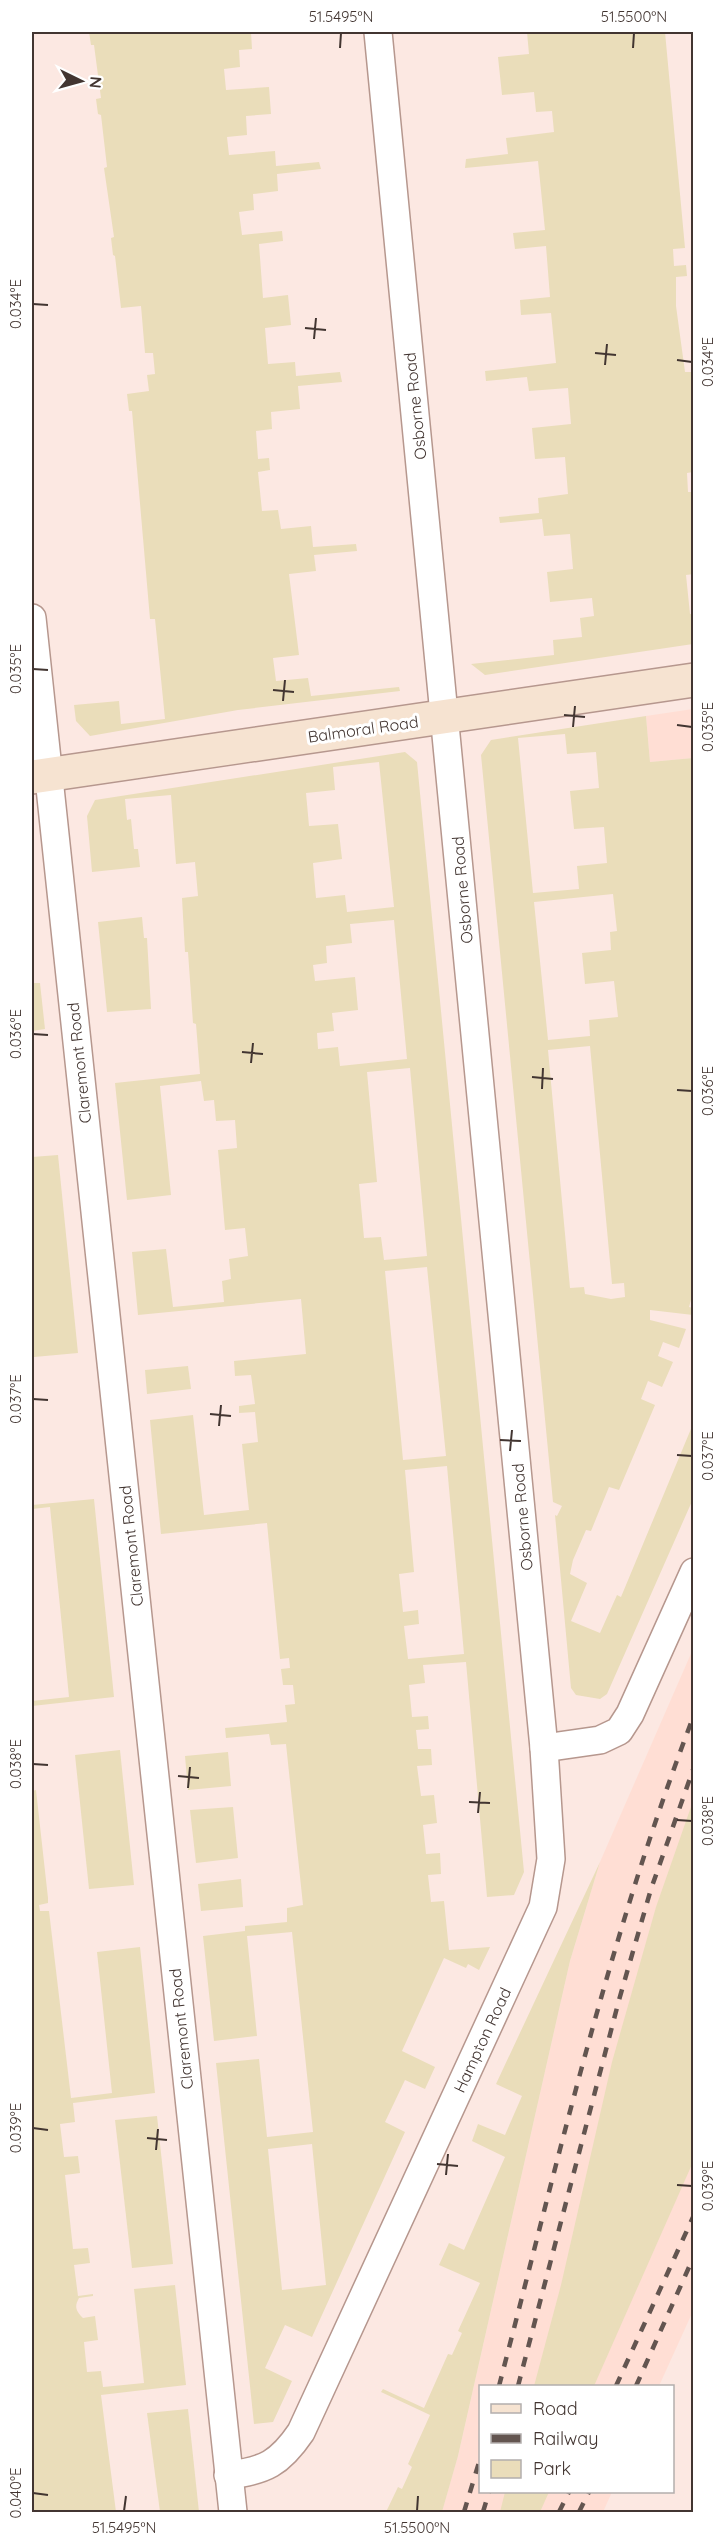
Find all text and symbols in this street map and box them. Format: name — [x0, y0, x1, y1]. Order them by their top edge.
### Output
text: 51.5495°N — [309, 7, 373, 26]
text: 51.5500°N — [601, 7, 667, 26]
north arrow — [51, 51, 111, 111]
text: N — [85, 76, 106, 89]
text: 0.034°E — [6, 279, 25, 329]
text: 0.034°E — [698, 337, 717, 387]
street label: Osborne Road — [399, 351, 431, 461]
text: 0.035°E — [6, 644, 25, 694]
text: 0.035°E — [698, 702, 717, 752]
street label: Balmoral Road — [306, 711, 420, 747]
street label: Osborne Road — [447, 836, 477, 944]
street label: Claremont Road — [63, 1001, 95, 1125]
text: 0.036°E — [6, 1009, 25, 1059]
text: 0.036°E — [698, 1066, 717, 1116]
text: 0.037°E — [6, 1374, 25, 1424]
text: 0.037°E — [698, 1431, 717, 1481]
street label: Osborne Road — [507, 1463, 537, 1571]
street label: Claremont Road — [115, 1484, 147, 1608]
text: 0.038°E — [6, 1739, 25, 1789]
text: 0.038°E — [698, 1796, 717, 1846]
street label: Claremont Road — [165, 1967, 197, 2091]
street label: Hampton Road — [449, 1984, 515, 2096]
text: 0.039°E — [6, 2103, 25, 2153]
text: 0.039°E — [698, 2161, 717, 2211]
legend — [479, 2385, 674, 2493]
text: Road — [533, 2397, 578, 2420]
text: Railway — [533, 2427, 599, 2450]
text: Park — [533, 2457, 571, 2480]
text: 0.040°E — [6, 2468, 25, 2518]
text: 51.5495°N — [92, 2518, 156, 2537]
text: 51.5500°N — [384, 2518, 450, 2537]

